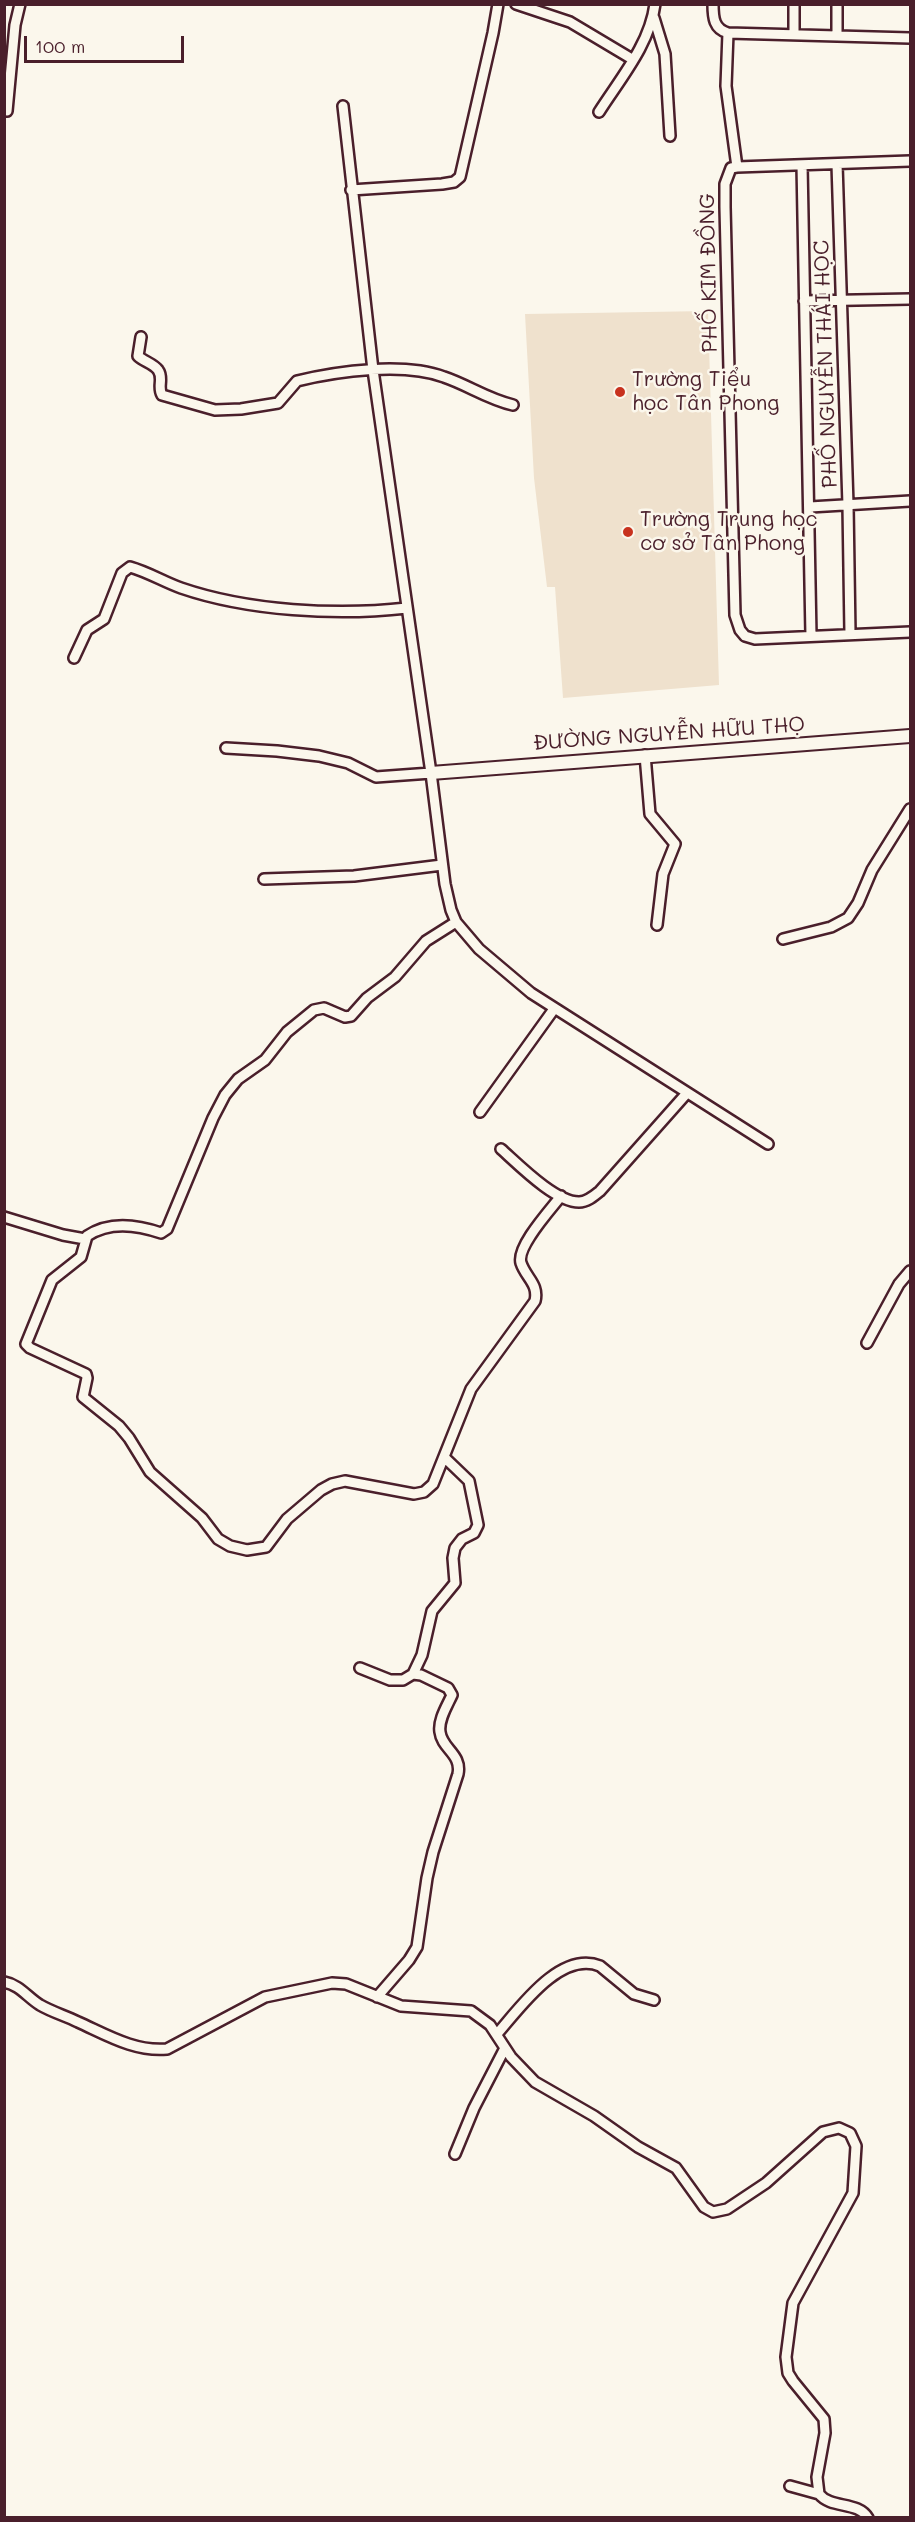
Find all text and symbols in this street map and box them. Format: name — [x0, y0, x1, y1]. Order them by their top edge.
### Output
scale bar — [27, 24, 188, 62]
text: 100 m — [35, 34, 85, 58]
street label: PHỐ KIM ĐỒNG — [695, 193, 723, 353]
street label: PHỐ NGUYỄN THÁI HỌC — [809, 240, 843, 488]
place label: Trường Tiểu học Tân Phong — [632, 367, 779, 417]
marker: Trường Tiểu học Tân Phong — [613, 385, 627, 399]
place label: Trường Trung học cơ sở Tân Phong — [640, 507, 818, 557]
marker: Trường Trung học cơ sở Tân Phong — [621, 525, 635, 539]
street label: ĐƯỜNG NGUYỄN HỮU THỌ — [532, 712, 806, 756]

